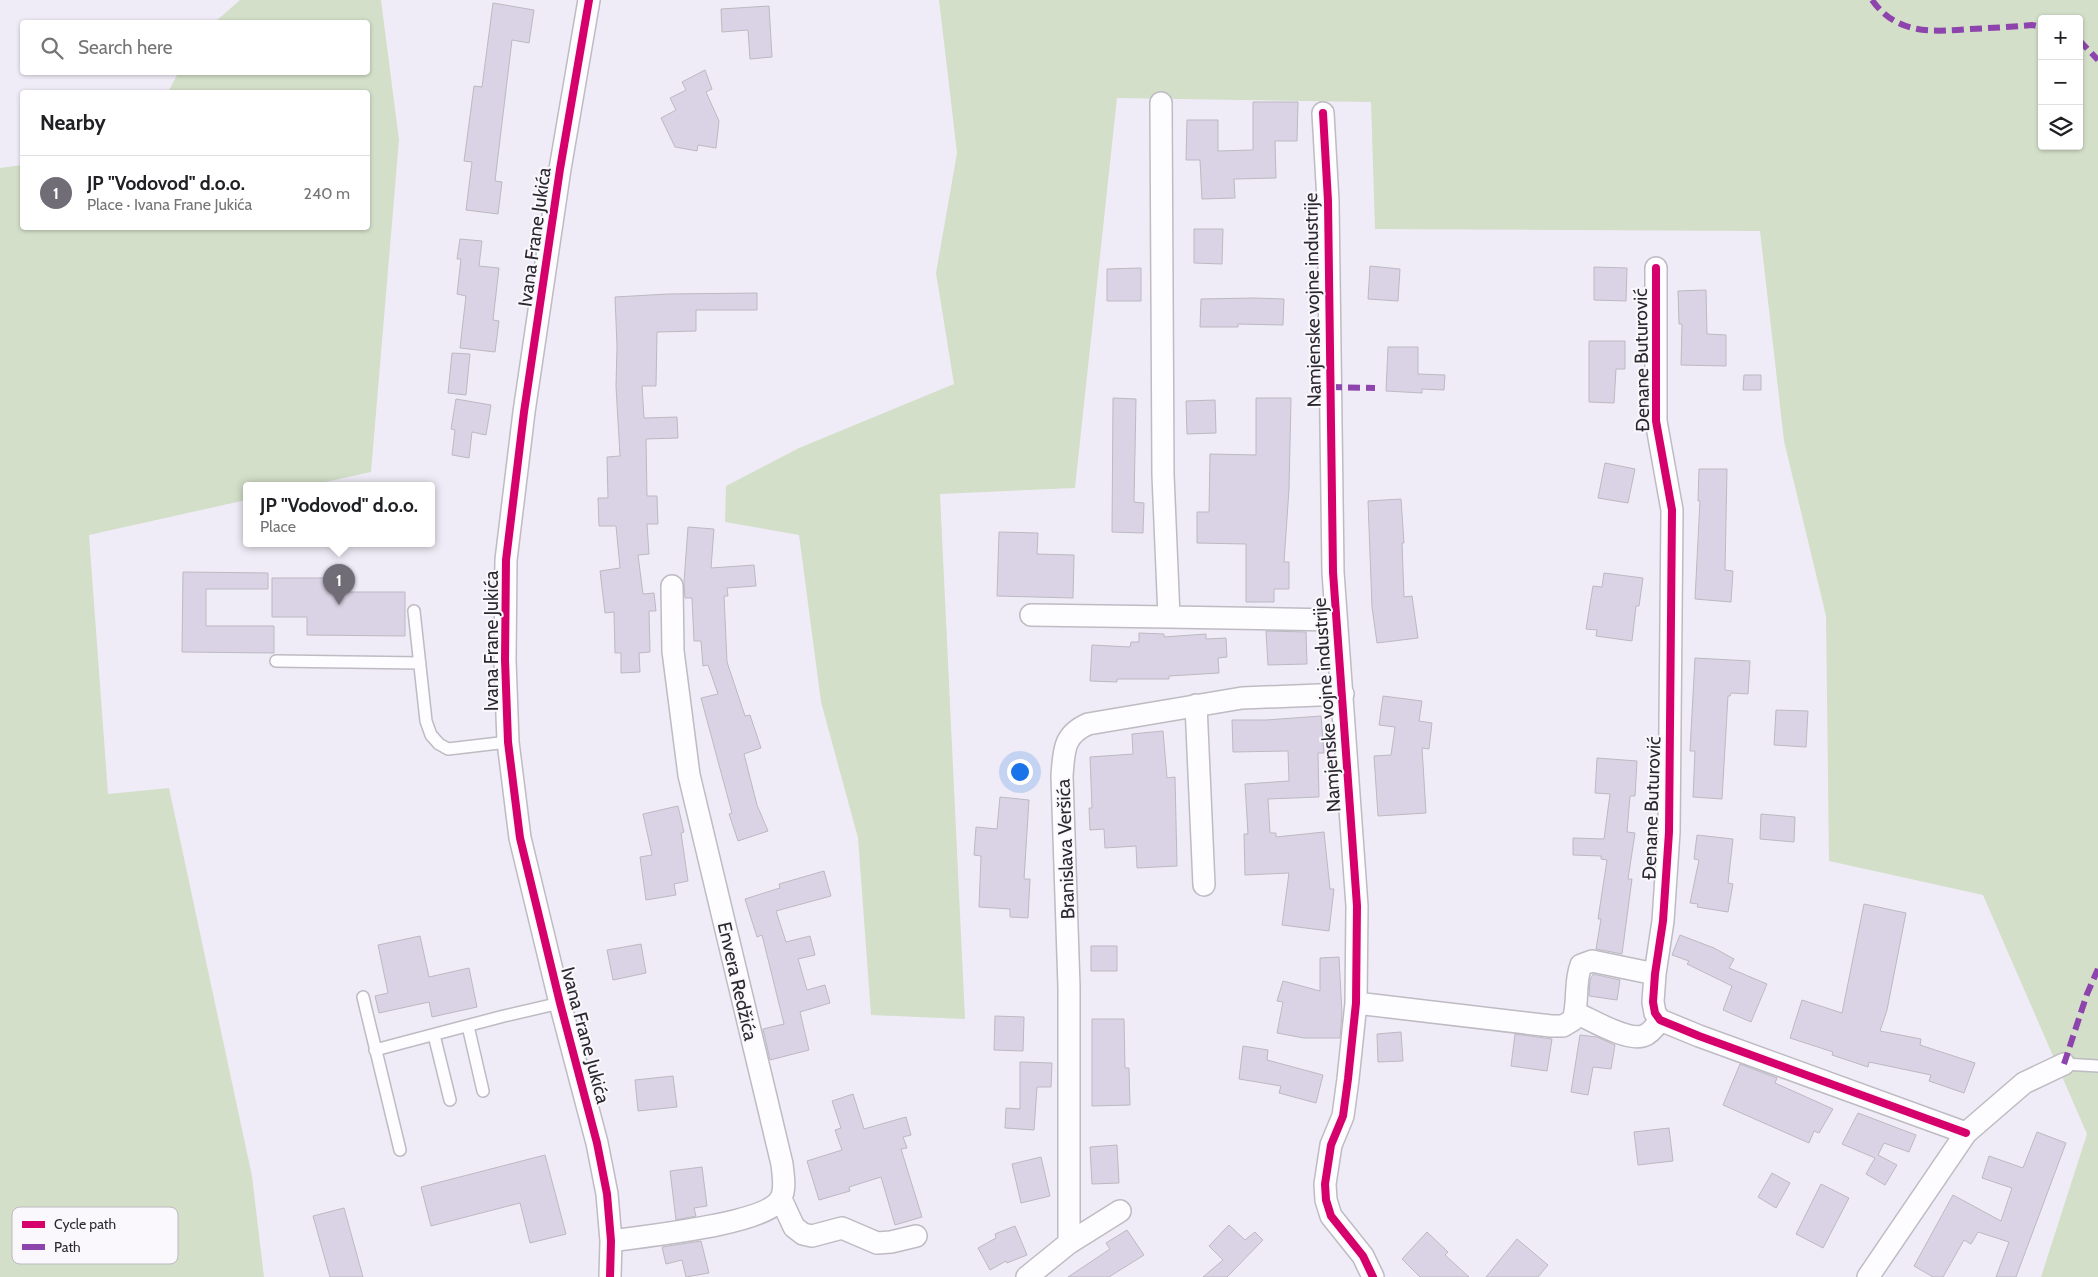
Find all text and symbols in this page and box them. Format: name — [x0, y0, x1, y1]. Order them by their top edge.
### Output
map controls — [2038, 15, 2083, 150]
button: + — [2038, 15, 2083, 60]
search box — [20, 20, 370, 75]
icon: search — [38, 34, 66, 62]
text: Search here — [78, 36, 172, 59]
button: − — [2038, 60, 2083, 105]
button: layers — [2038, 105, 2083, 150]
text: Nearby — [40, 110, 106, 135]
street label: Ivana Frane Jukića — [513, 166, 556, 308]
text: JP "Vodovod" d.o.o. — [87, 172, 245, 195]
text: 1 — [53, 184, 59, 203]
text: 240 m — [304, 184, 350, 203]
street label: Namjenske vojne industrije — [1299, 192, 1326, 408]
text: Place · Ivana Frane Jukića — [87, 195, 252, 214]
street label: Đenane Buturović — [1629, 288, 1654, 432]
popup — [243, 482, 435, 547]
text: JP "Vodovod" d.o.o. — [260, 494, 418, 517]
text: Place — [260, 517, 296, 536]
pin: 1 — [323, 564, 355, 605]
street label: Ivana Frane Jukića — [480, 571, 503, 711]
street label: Namjenske vojne industrije — [1308, 597, 1345, 813]
street label: Đenane Buturović — [1638, 736, 1666, 880]
your location — [1007, 759, 1033, 785]
street label: Branislava Veršića — [1052, 778, 1079, 920]
street label: Envera Redžića — [713, 920, 762, 1043]
street label: Ivana Frane Jukića — [556, 964, 615, 1106]
legend — [12, 1207, 178, 1264]
text: Cycle path — [54, 1215, 116, 1233]
text: Path — [54, 1238, 81, 1256]

